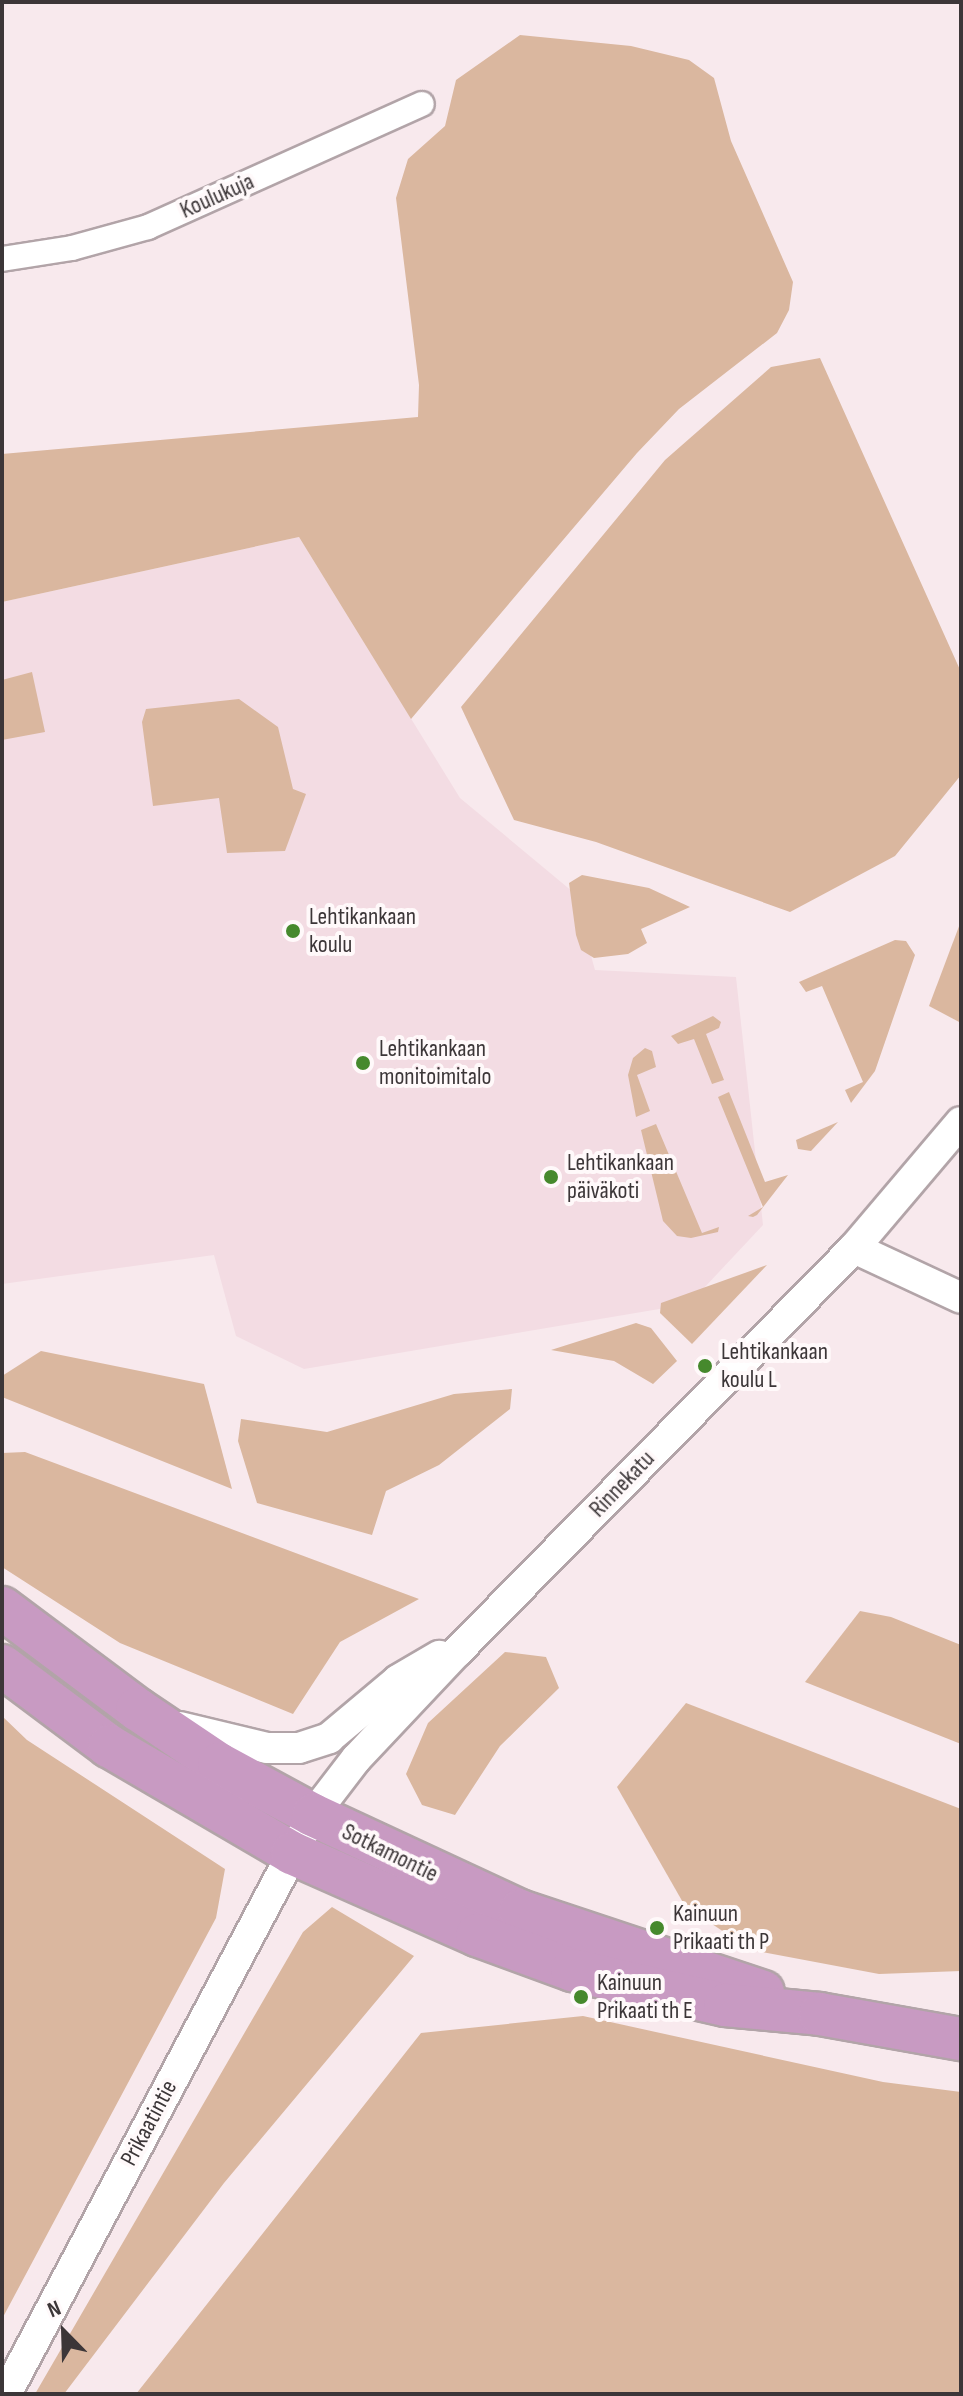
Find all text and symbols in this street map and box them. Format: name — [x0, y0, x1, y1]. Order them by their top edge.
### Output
street label: Koulukuja — [176, 167, 258, 225]
place label: Lehtikankaan koulu — [309, 903, 416, 959]
marker: Lehtikankaan koulu — [284, 922, 302, 940]
place label: Lehtikankaan monitoimitalo — [379, 1035, 491, 1091]
marker: Lehtikankaan monitoimitalo — [354, 1054, 372, 1072]
place label: Lehtikankaan päiväkoti — [567, 1149, 674, 1205]
marker: Lehtikankaan päiväkoti — [542, 1168, 560, 1186]
place label: Lehtikankaan koulu L — [721, 1338, 828, 1394]
marker: Lehtikankaan koulu L — [696, 1357, 714, 1375]
street label: Rinnekatu — [583, 1445, 661, 1523]
street label: Sotkamontie — [337, 1817, 443, 1889]
place label: Kainuun Prikaati th P — [673, 1900, 769, 1956]
marker: Kainuun Prikaati th P — [648, 1919, 666, 1937]
place label: Kainuun Prikaati th E — [597, 1969, 693, 2025]
marker: Kainuun Prikaati th E — [572, 1988, 590, 2006]
street label: Prikaatintie — [115, 2075, 183, 2171]
north arrow — [24, 2292, 104, 2372]
text: N — [44, 2295, 65, 2324]

